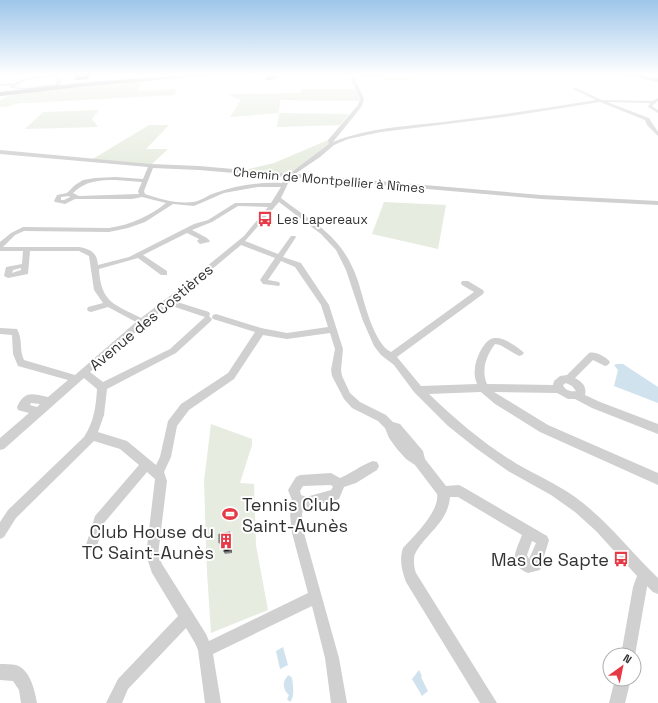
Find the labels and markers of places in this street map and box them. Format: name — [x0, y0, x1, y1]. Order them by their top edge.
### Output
bus stop icon: Les Lapereaux — [256, 210, 274, 228]
place label: Les Lapereaux — [277, 211, 368, 228]
place label: Tennis Club Saint-Aunès — [242, 493, 348, 537]
sports icon: Tennis Club Saint-Aunès — [221, 505, 239, 523]
place label: Club House du TC Saint-Aunès — [82, 520, 214, 564]
building icon: Club House du TC Saint-Aunès — [217, 532, 235, 550]
place label: Mas de Sapte — [491, 548, 609, 571]
bus stop icon: Mas de Sapte — [612, 550, 630, 568]

